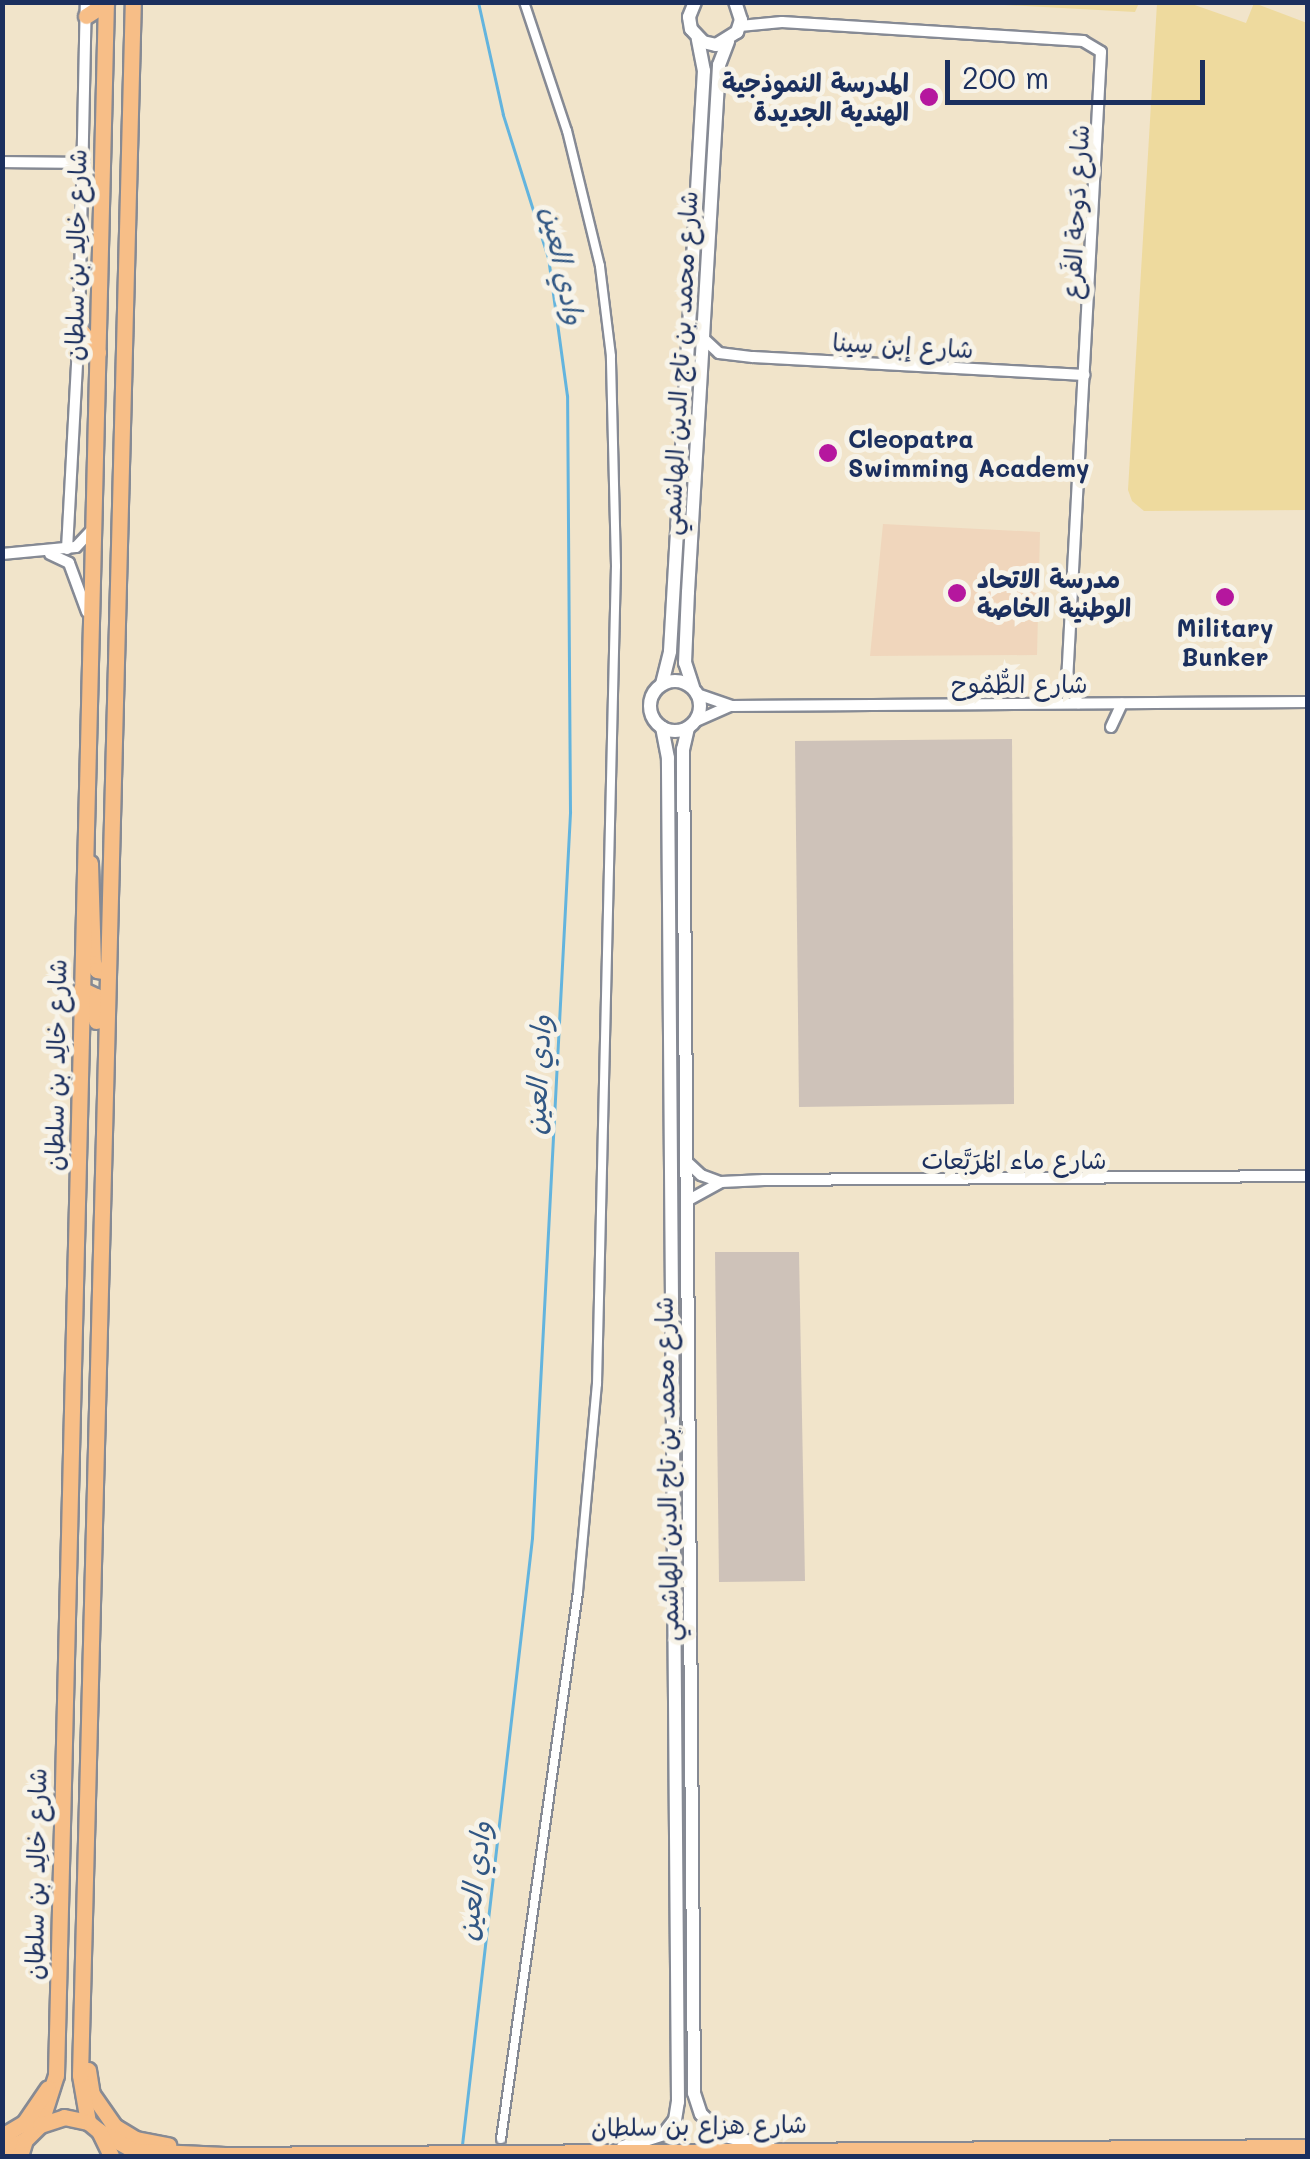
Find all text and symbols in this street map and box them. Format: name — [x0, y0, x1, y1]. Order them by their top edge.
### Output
scale bar — [950, 40, 1210, 102]
text: 200 m — [962, 57, 1049, 97]
place label: المدرسة النموذجية الهندية الجديدة — [722, 68, 909, 127]
marker: المدرسة النموذجية الهندية الجديدة — [918, 86, 940, 108]
street label: شارع دَوحة الفَرع — [1055, 124, 1095, 300]
street label: شارع خالِد بن سلطان — [58, 149, 92, 361]
street label: شارع محمد بن تاج الدين الهاشمي — [655, 190, 703, 536]
water label: وادي العين — [535, 203, 593, 327]
street label: شارع إبن سِينا — [832, 326, 974, 364]
place label: Cleopatra Swimming Academy — [848, 424, 1090, 483]
marker: Cleopatra Swimming Academy — [817, 442, 839, 464]
place label: مدرسة الاتحاد الوطنية الخاصة — [977, 564, 1131, 623]
marker: مدرسة الاتحاد الوطنية الخاصة — [946, 582, 968, 604]
marker: Military Bunker — [1214, 586, 1236, 608]
place label: Military Bunker — [1177, 613, 1273, 672]
street label: شارع الطُّمُوح — [951, 668, 1087, 698]
street label: شارع خالِد بن سلطان — [38, 959, 72, 1171]
water label: وادي العين — [517, 1014, 557, 1136]
street label: شارع ماء المُرَبَّعات — [921, 1144, 1107, 1174]
street label: شارع محمد بن تاج الدين الهاشمي — [648, 1296, 684, 1642]
street label: شارع خالِد بن سلطان — [18, 1768, 52, 1980]
water label: وادي العين — [449, 1819, 497, 1943]
street label: شارع هزاع بن سلطان — [591, 2108, 807, 2142]

